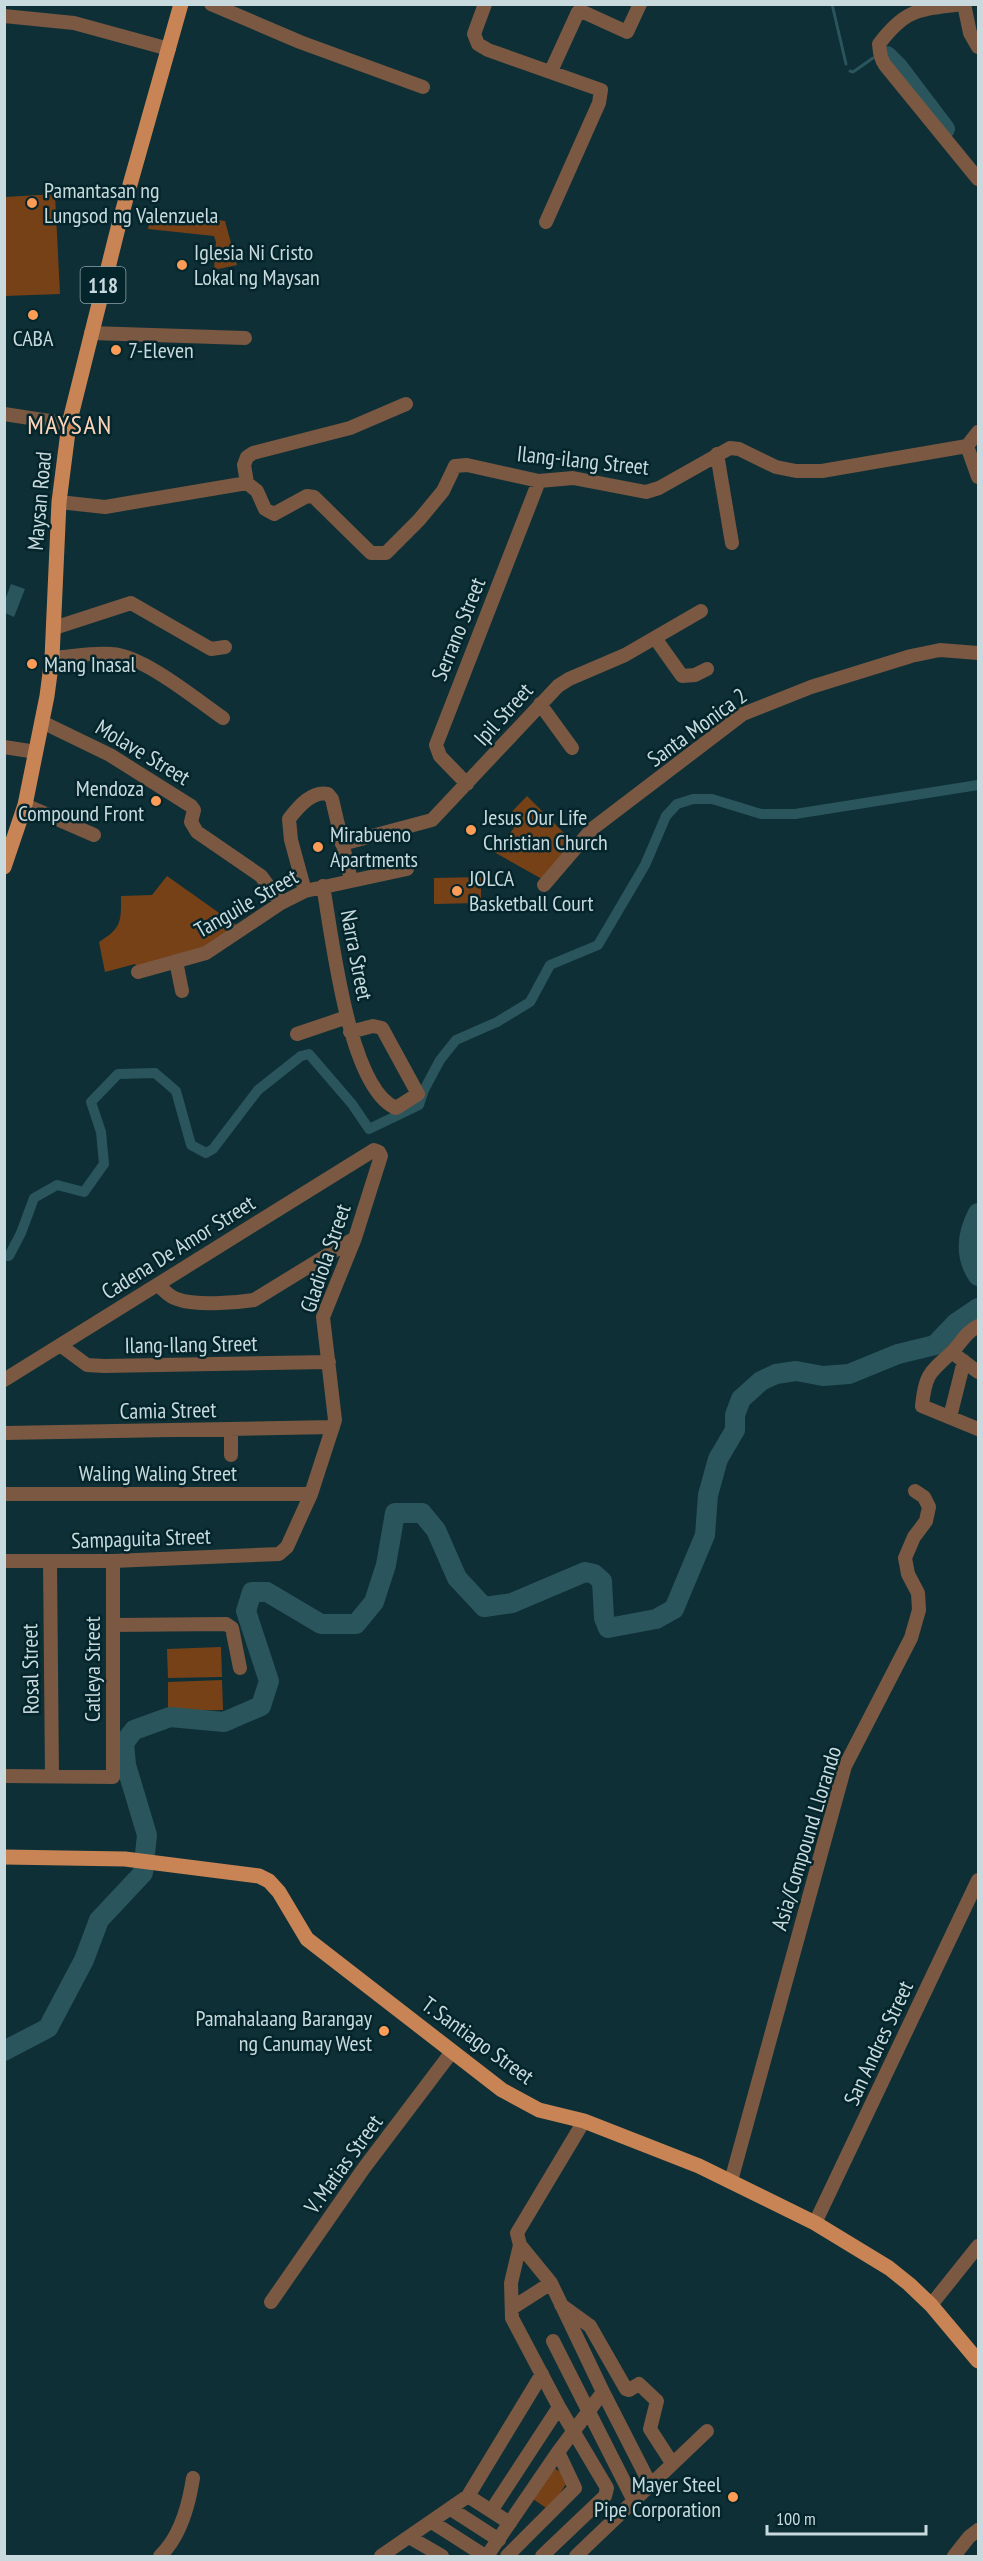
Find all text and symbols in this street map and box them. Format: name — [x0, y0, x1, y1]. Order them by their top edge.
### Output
place label: Pamantasan ng Lungsod ng Valenzuela — [44, 176, 218, 229]
marker: Pamantasan ng Lungsod ng Valenzuela — [25, 196, 39, 210]
place label: Iglesia Ni Cristo Lokal ng Maysan — [194, 238, 320, 291]
marker: Iglesia Ni Cristo Lokal ng Maysan — [175, 258, 189, 272]
road number: 118 — [80, 267, 126, 303]
marker: CABA — [26, 308, 40, 322]
place label: CABA — [13, 324, 54, 352]
place label: 7-Eleven — [128, 336, 194, 364]
marker: 7-Eleven — [109, 343, 123, 357]
district label: MAYSAN — [27, 408, 113, 441]
street label: Ilang-ilang Street — [516, 439, 650, 481]
street label: Maysan Road — [21, 450, 57, 552]
street label: Serrano Street — [425, 573, 491, 685]
place label: Mang Inasal — [44, 650, 136, 678]
marker: Mang Inasal — [25, 657, 39, 671]
street label: Ipil Street — [468, 677, 538, 751]
street label: Santa Monica 2 — [642, 681, 752, 773]
street label: Molave Street — [91, 713, 195, 791]
place label: Mendoza Compound Front — [18, 774, 144, 827]
marker: Mendoza Compound Front — [149, 794, 163, 808]
place label: Jesus Our Life Christian Church — [482, 803, 608, 856]
place label: Mirabueno Apartments — [330, 820, 418, 873]
marker: Jesus Our Life Christian Church — [464, 823, 478, 837]
marker: Mirabueno Apartments — [311, 840, 325, 854]
street label: Tanguile Street — [189, 862, 303, 944]
place label: JOLCA Basketball Court — [468, 864, 593, 917]
marker: JOLCA Basketball Court — [450, 884, 464, 898]
street label: Narra Street — [335, 907, 379, 1003]
street label: Cadena De Amor Street — [96, 1189, 260, 1305]
street label: Gladiola Street — [293, 1200, 357, 1316]
street label: Ilang-Ilang Street — [124, 1329, 258, 1359]
street label: Camia Street — [119, 1395, 217, 1425]
street label: Waling Waling Street — [79, 1459, 237, 1487]
street label: Sampaguita Street — [71, 1522, 211, 1554]
street label: Catleya Street — [78, 1616, 106, 1722]
street label: Rosal Street — [15, 1623, 45, 1715]
street label: Asia/Compound Llorando — [765, 1743, 847, 1933]
street label: San Andres Street — [837, 1976, 919, 2110]
street label: T. Santiago Street — [416, 1990, 540, 2090]
place label: Pamahalaang Barangay ng Canumay West — [195, 2004, 373, 2057]
marker: Pamahalaang Barangay ng Canumay West — [377, 2024, 391, 2038]
street label: V. Matias Street — [297, 2109, 388, 2220]
place label: Mayer Steel Pipe Corporation — [594, 2470, 722, 2523]
marker: Mayer Steel Pipe Corporation — [726, 2490, 740, 2504]
scale bar — [767, 2498, 926, 2536]
text: 100 m — [776, 2507, 816, 2530]

